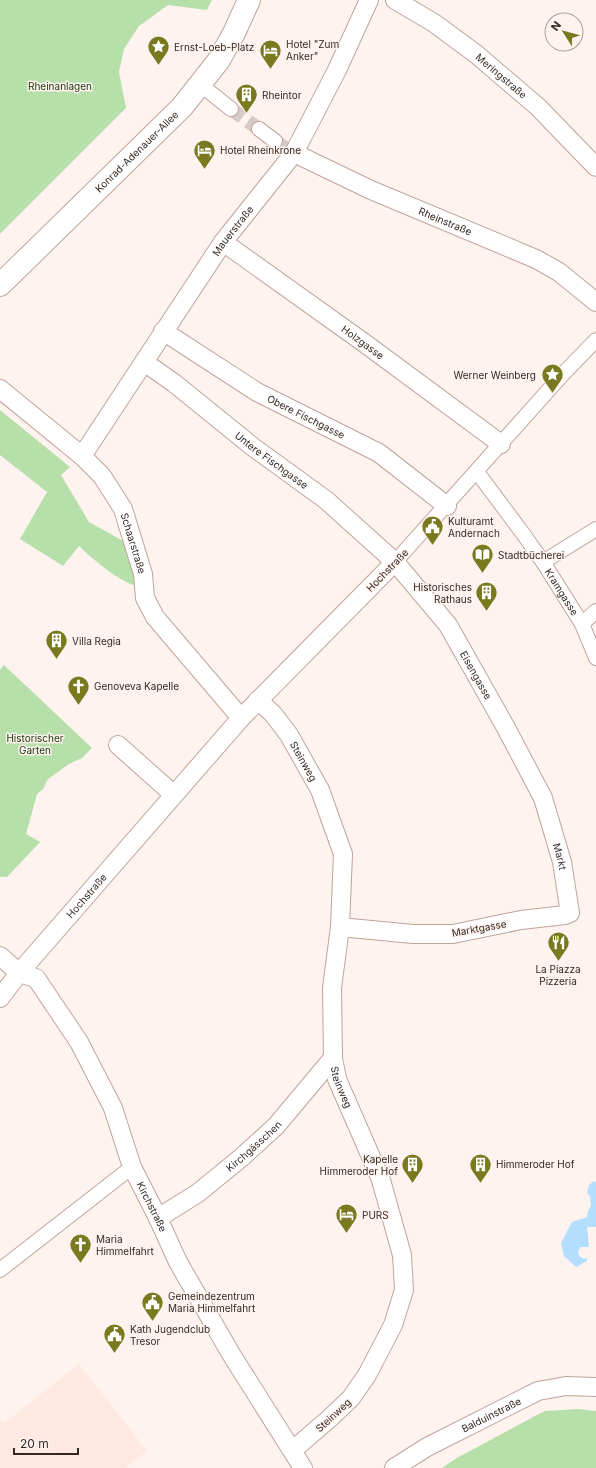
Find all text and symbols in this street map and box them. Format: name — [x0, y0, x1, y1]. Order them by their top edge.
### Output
north arrow — [544, 12, 584, 52]
text: N — [548, 19, 564, 34]
place icon: Ernst-Loeb-Platz — [146, 34, 172, 67]
hotel icon: Hotel "Zum Anker" — [258, 37, 284, 70]
place label: Hotel "Zum Anker" — [286, 38, 339, 62]
place label: Ernst-Loeb-Platz — [174, 41, 254, 53]
street label: Meringstraße — [474, 51, 530, 101]
park label: Rheinanlagen — [28, 80, 92, 92]
building icon: Rheintor — [233, 82, 259, 115]
place label: Rheintor — [262, 89, 302, 101]
street label: Konrad-Adenauer-Allee — [93, 108, 181, 195]
hotel icon: Hotel Rheinkrone — [192, 137, 218, 170]
place label: Hotel Rheinkrone — [220, 144, 301, 156]
street label: Mauerstraße — [210, 203, 256, 258]
street label: Rheinstraße — [417, 205, 474, 238]
street label: Holzgasse — [339, 323, 387, 362]
place icon: Werner Weinberg — [539, 362, 565, 395]
place label: Werner Weinberg — [453, 369, 536, 381]
street label: Obere Fischgasse — [265, 392, 347, 441]
street label: Untere Fischgasse — [233, 429, 311, 491]
street label: Schaarstraße — [118, 511, 149, 575]
public building icon: Kulturamt Andernach — [419, 514, 445, 547]
place label: Kulturamt Andernach — [448, 515, 500, 539]
library icon: Stadtbücherei — [470, 542, 496, 575]
street label: Hochstraße — [364, 546, 411, 594]
place label: Stadtbücherei — [498, 549, 564, 561]
street label: Kramgasse — [543, 566, 581, 618]
building icon: Historisches Rathaus — [474, 580, 500, 613]
place label: Historisches Rathaus — [413, 581, 472, 605]
building icon: Villa Regia — [43, 628, 69, 661]
place label: Villa Regia — [72, 635, 121, 647]
street label: Eisengasse — [458, 649, 495, 701]
church icon: Genoveva Kapelle — [66, 673, 92, 706]
place label: Genoveva Kapelle — [94, 680, 179, 692]
park label: Historischer Garten — [6, 732, 64, 756]
street label: Steinweg — [288, 739, 320, 783]
street label: Markt — [551, 842, 569, 871]
street label: Hochstraße — [64, 871, 109, 920]
street label: Marktgasse — [451, 917, 507, 939]
restaurant icon: La Piazza Pizzeria — [545, 930, 571, 963]
place label: La Piazza Pizzeria — [535, 963, 581, 987]
street label: Steinweg — [329, 1065, 355, 1110]
street label: Kirchgässchen — [223, 1118, 284, 1174]
building icon: Himmeroder Hof — [467, 1151, 493, 1184]
building icon: Kapelle Himmeroder Hof — [400, 1152, 426, 1185]
place label: Kapelle Himmeroder Hof — [320, 1153, 398, 1177]
place label: Himmeroder Hof — [496, 1158, 575, 1170]
street label: Kirchstraße — [134, 1180, 170, 1234]
hotel icon: PURS — [334, 1202, 360, 1235]
place label: PURS — [362, 1209, 389, 1221]
church icon: Maria Himmelfahrt — [67, 1232, 93, 1265]
place label: Maria Himmelfahrt — [96, 1233, 155, 1257]
public building icon: Gemeindezentrum Maria Himmelfahrt — [140, 1289, 166, 1322]
place label: Gemeindezentrum Maria Himmelfahrt — [168, 1290, 256, 1314]
public building icon: Kath Jugendclub Tresor — [102, 1322, 128, 1355]
place label: Kath Jugendclub Tresor — [130, 1323, 210, 1347]
street label: Balduinstraße — [459, 1395, 523, 1435]
street label: Steinweg — [313, 1396, 353, 1434]
scale bar — [14, 1430, 78, 1456]
text: 20 m — [20, 1436, 49, 1451]

